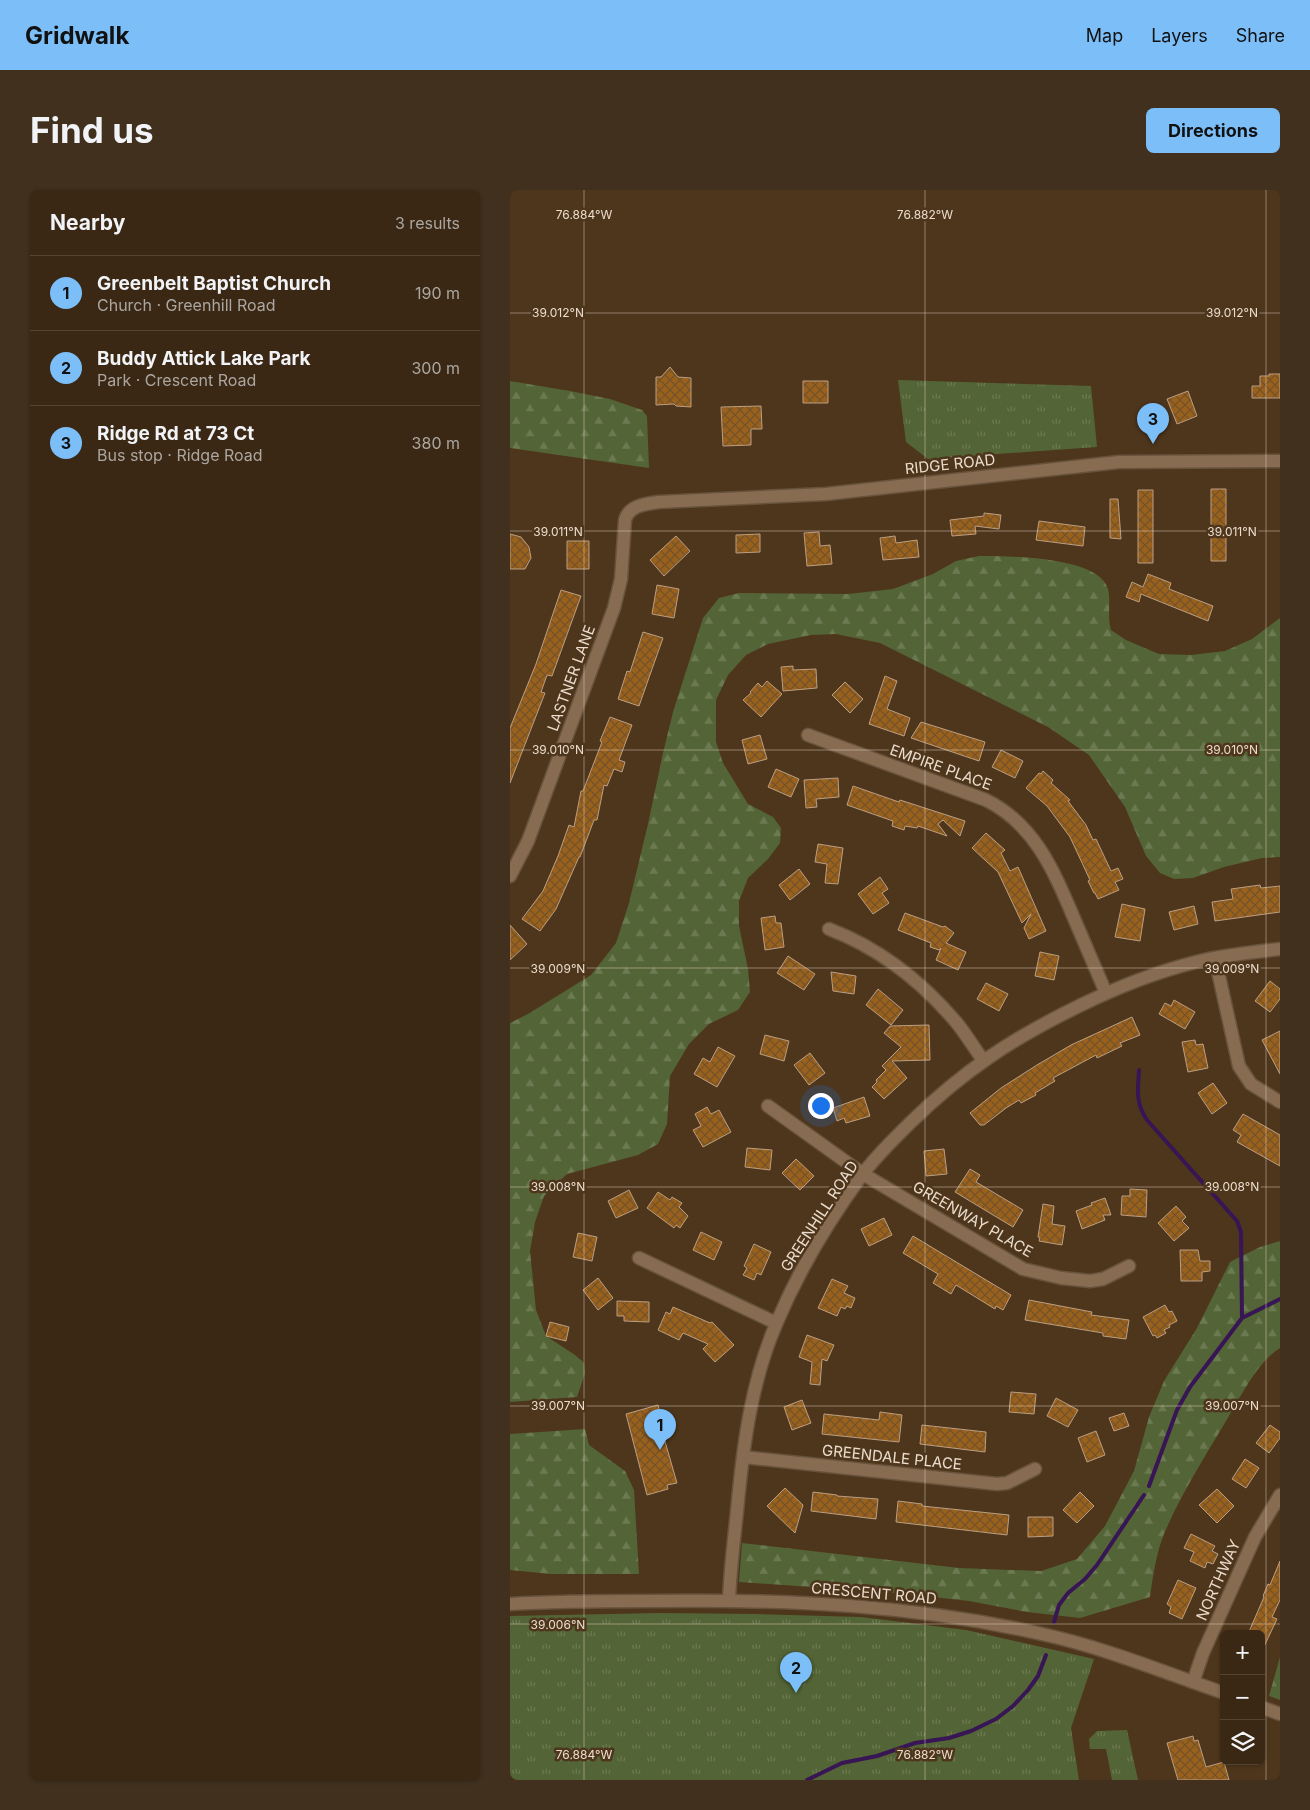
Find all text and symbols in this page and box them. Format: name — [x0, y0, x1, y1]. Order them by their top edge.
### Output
text: Gridwalk — [25, 21, 129, 50]
text: Map — [1086, 25, 1123, 46]
text: Layers — [1151, 25, 1208, 46]
text: Share — [1236, 25, 1285, 46]
button: Directions — [1146, 108, 1280, 153]
text: Find us — [30, 109, 154, 151]
text: 76.884°W — [556, 207, 612, 222]
text: 76.882°W — [897, 207, 953, 222]
text: Nearby — [50, 210, 125, 235]
text: 3 results — [395, 213, 460, 233]
text: Greenbelt Baptist Church — [97, 272, 331, 295]
text: 1 — [63, 283, 69, 303]
text: 190 m — [415, 283, 460, 303]
text: Church · Greenhill Road — [97, 295, 276, 315]
text: 39.012°N — [532, 305, 584, 320]
text: 39.012°N — [1206, 305, 1258, 320]
text: Buddy Attick Lake Park — [97, 347, 311, 370]
text: 2 — [61, 358, 71, 378]
text: 300 m — [411, 358, 460, 378]
text: Park · Crescent Road — [97, 370, 256, 390]
pin: 3 — [1137, 403, 1169, 444]
text: Ridge Rd at 73 Ct — [97, 422, 254, 445]
text: 3 — [61, 433, 71, 453]
text: 380 m — [412, 433, 460, 453]
text: Bus stop · Ridge Road — [97, 445, 263, 465]
street label: RIDGE ROAD — [904, 450, 996, 478]
text: 39.011°N — [533, 524, 583, 539]
text: 39.011°N — [1207, 524, 1257, 539]
street label: LASTNER LANE — [543, 622, 599, 734]
street label: EMPIRE PLACE — [888, 740, 994, 794]
text: 39.010°N — [532, 742, 584, 757]
text: 39.010°N — [1206, 742, 1258, 757]
text: 39.009°N — [531, 961, 585, 976]
text: 39.009°N — [1205, 961, 1259, 976]
your location — [808, 1093, 834, 1119]
street label: GREENHILL ROAD — [776, 1157, 862, 1275]
street label: GREENWAY PLACE — [910, 1177, 1036, 1261]
text: 39.008°N — [531, 1179, 585, 1194]
text: 39.008°N — [1205, 1179, 1259, 1194]
text: 39.007°N — [531, 1398, 585, 1413]
text: 39.007°N — [1205, 1398, 1259, 1413]
pin: 1 — [644, 1409, 676, 1450]
street label: GREENDALE PLACE — [821, 1440, 963, 1474]
street label: NORTHWAY — [1192, 1537, 1244, 1623]
street label: CRESCENT ROAD — [810, 1578, 938, 1608]
text: 39.006°N — [531, 1617, 585, 1632]
map controls — [1220, 1630, 1265, 1765]
button: + — [1220, 1630, 1265, 1675]
pin: 2 — [780, 1652, 812, 1693]
button: − — [1220, 1675, 1265, 1720]
button: layers — [1220, 1720, 1265, 1765]
text: 76.884°W — [556, 1747, 612, 1762]
text: 76.882°W — [897, 1747, 953, 1762]

